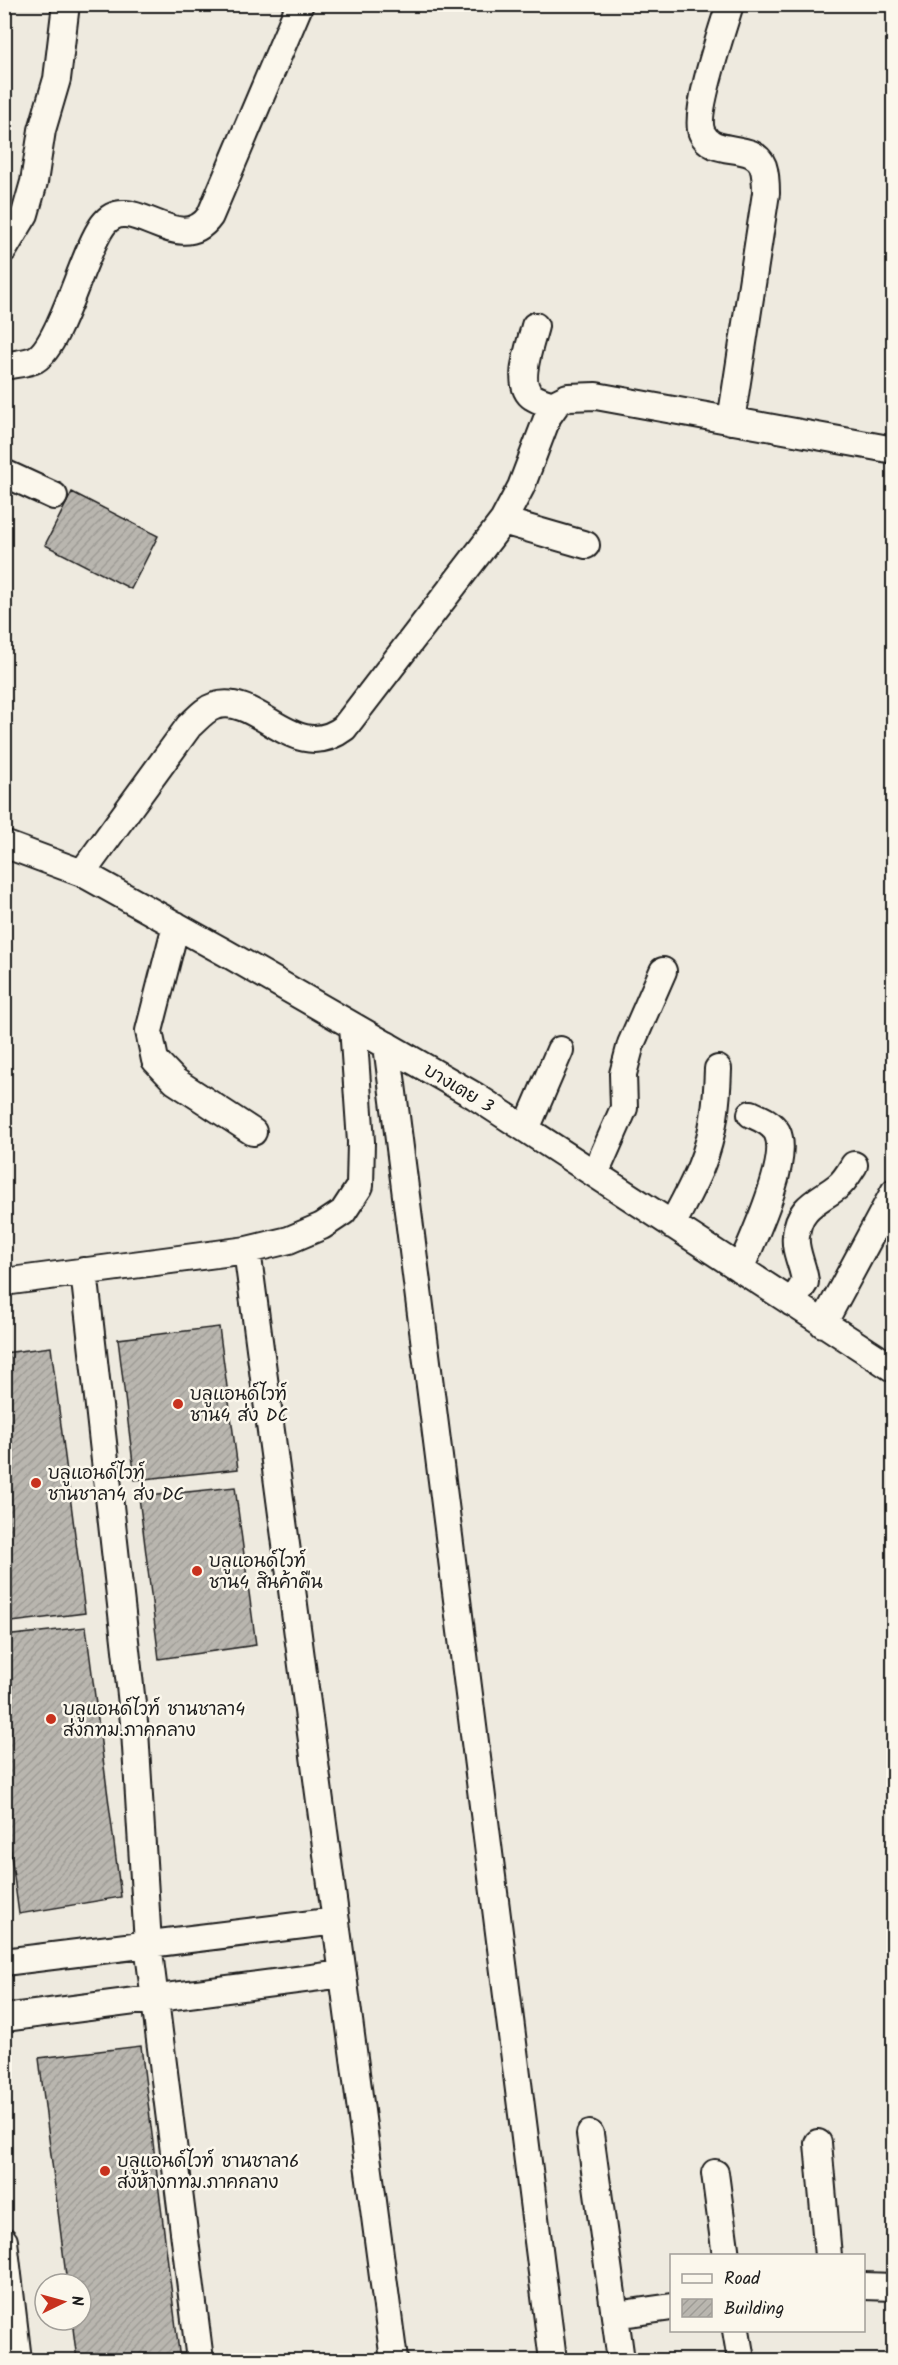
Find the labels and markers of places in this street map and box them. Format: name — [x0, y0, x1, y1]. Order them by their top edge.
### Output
place label: บลูแอนด์ไวท์ ชาน4 ส่ง DC — [190, 1381, 288, 1431]
marker: บลูแอนด์ไวท์ ชาน4 ส่ง DC — [171, 1397, 185, 1411]
place label: บลูแอนด์ไวท์ ชานชาลา4 ส่ง DC — [48, 1460, 184, 1510]
marker: บลูแอนด์ไวท์ ชานชาลา4 ส่ง DC — [29, 1476, 43, 1490]
place label: บลูแอนด์ไวท์ ชาน4 สินค้าคืน — [209, 1548, 323, 1598]
marker: บลูแอนด์ไวท์ ชาน4 สินค้าคืน — [190, 1564, 204, 1578]
place label: บลูแอนด์ไวท์ ชานชาลา4 ส่งกทม.ภาคกลาง — [63, 1696, 245, 1746]
marker: บลูแอนด์ไวท์ ชานชาลา4 ส่งกทม.ภาคกลาง — [44, 1712, 58, 1726]
place label: บลูแอนด์ไวท์ ชานชาลา6 ส่งห้างกทม.ภาคกลาง — [117, 2148, 299, 2198]
marker: บลูแอนด์ไวท์ ชานชาลา6 ส่งห้างกทม.ภาคกลาง — [98, 2164, 112, 2178]

